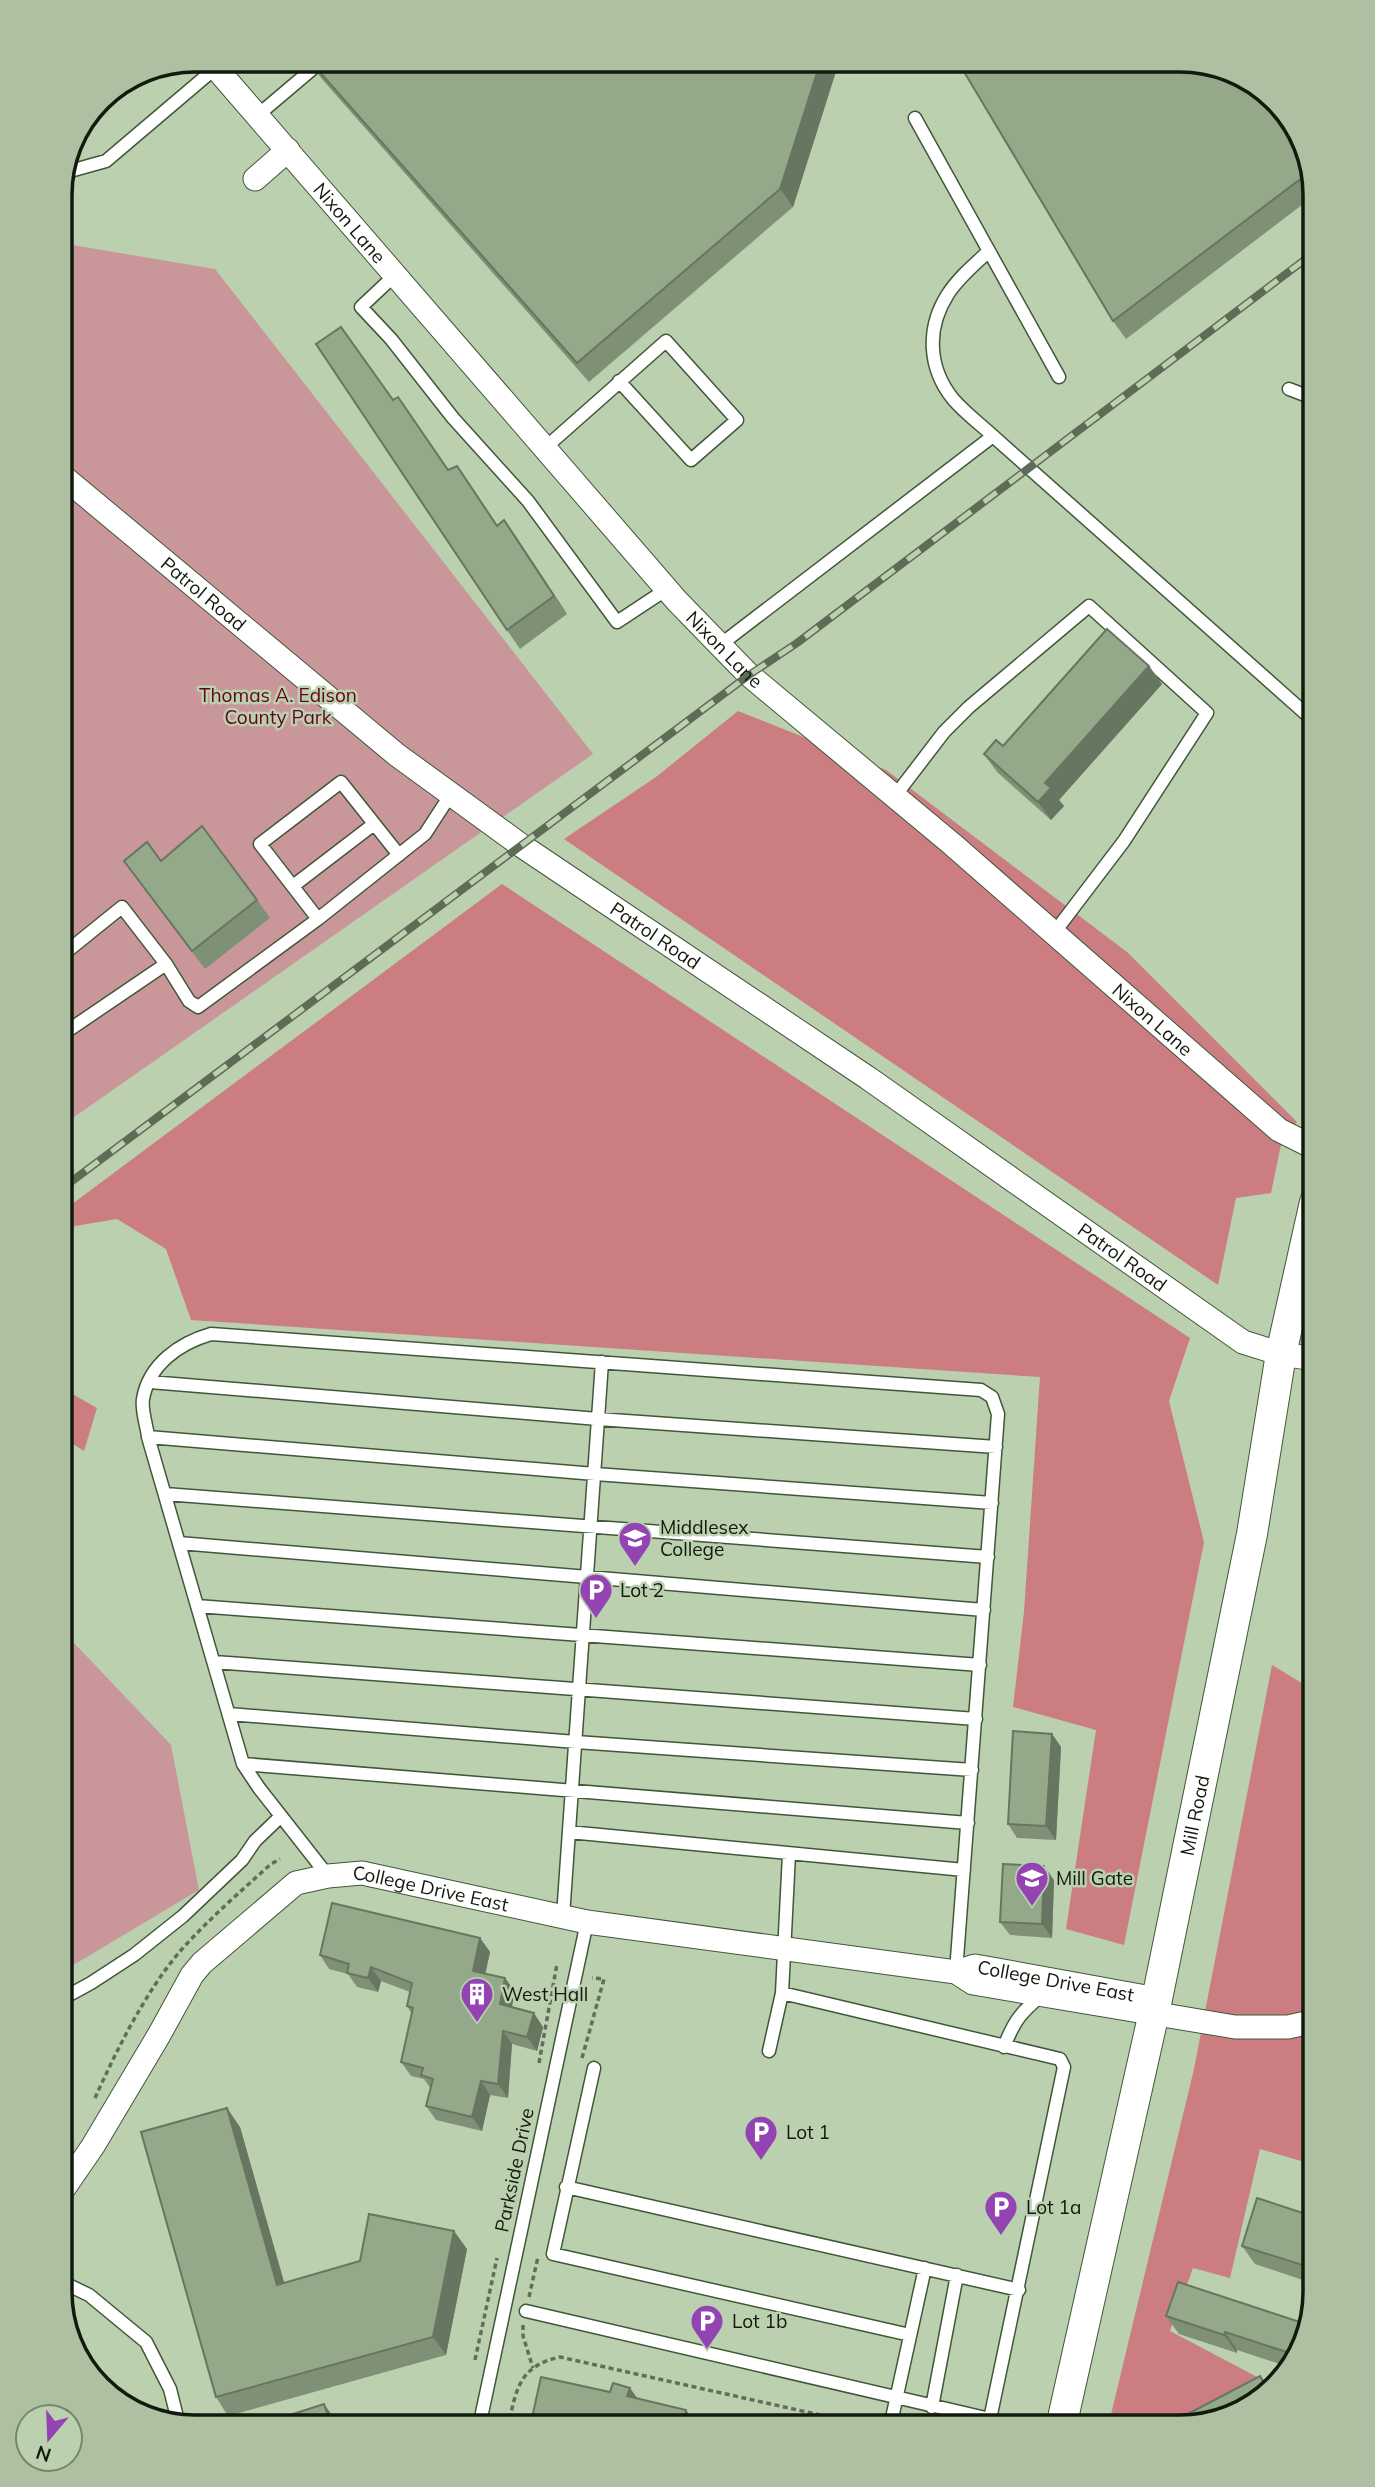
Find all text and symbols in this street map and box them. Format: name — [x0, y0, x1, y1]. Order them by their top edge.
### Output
street label: Nixon Lane — [308, 178, 391, 268]
street label: Patrol Road — [156, 551, 251, 636]
street label: Nixon Lane — [681, 606, 768, 693]
park label: Thomas A. Edison County Park — [199, 683, 357, 729]
street label: Patrol Road — [606, 897, 705, 974]
street label: Nixon Lane — [1107, 978, 1198, 1061]
street label: Patrol Road — [1073, 1217, 1172, 1297]
place label: Middlesex College — [660, 1515, 748, 1561]
school or university icon: Middlesex College — [616, 1519, 654, 1568]
parking icon: Lot 2 — [577, 1571, 615, 1620]
place label: Lot 2 — [620, 1578, 664, 1602]
street label: Mill Road — [1175, 1773, 1214, 1858]
school or university icon: Mill Gate — [1013, 1859, 1051, 1908]
street label: College Drive East — [352, 1861, 511, 1917]
place label: Mill Gate — [1056, 1866, 1133, 1890]
street label: College Drive East — [976, 1955, 1136, 2007]
building icon: West Hall — [458, 1975, 496, 2024]
place label: West Hall — [502, 1982, 588, 2006]
street label: Parkside Drive — [489, 2106, 539, 2234]
parking icon: Lot 1 — [742, 2113, 780, 2162]
place label: Lot 1 — [786, 2120, 830, 2144]
parking icon: Lot 1a — [982, 2188, 1020, 2237]
place label: Lot 1a — [1026, 2195, 1081, 2219]
parking icon: Lot 1b — [688, 2302, 726, 2351]
place label: Lot 1b — [732, 2309, 787, 2333]
north arrow — [14, 2403, 84, 2473]
text: N — [33, 2440, 54, 2468]

